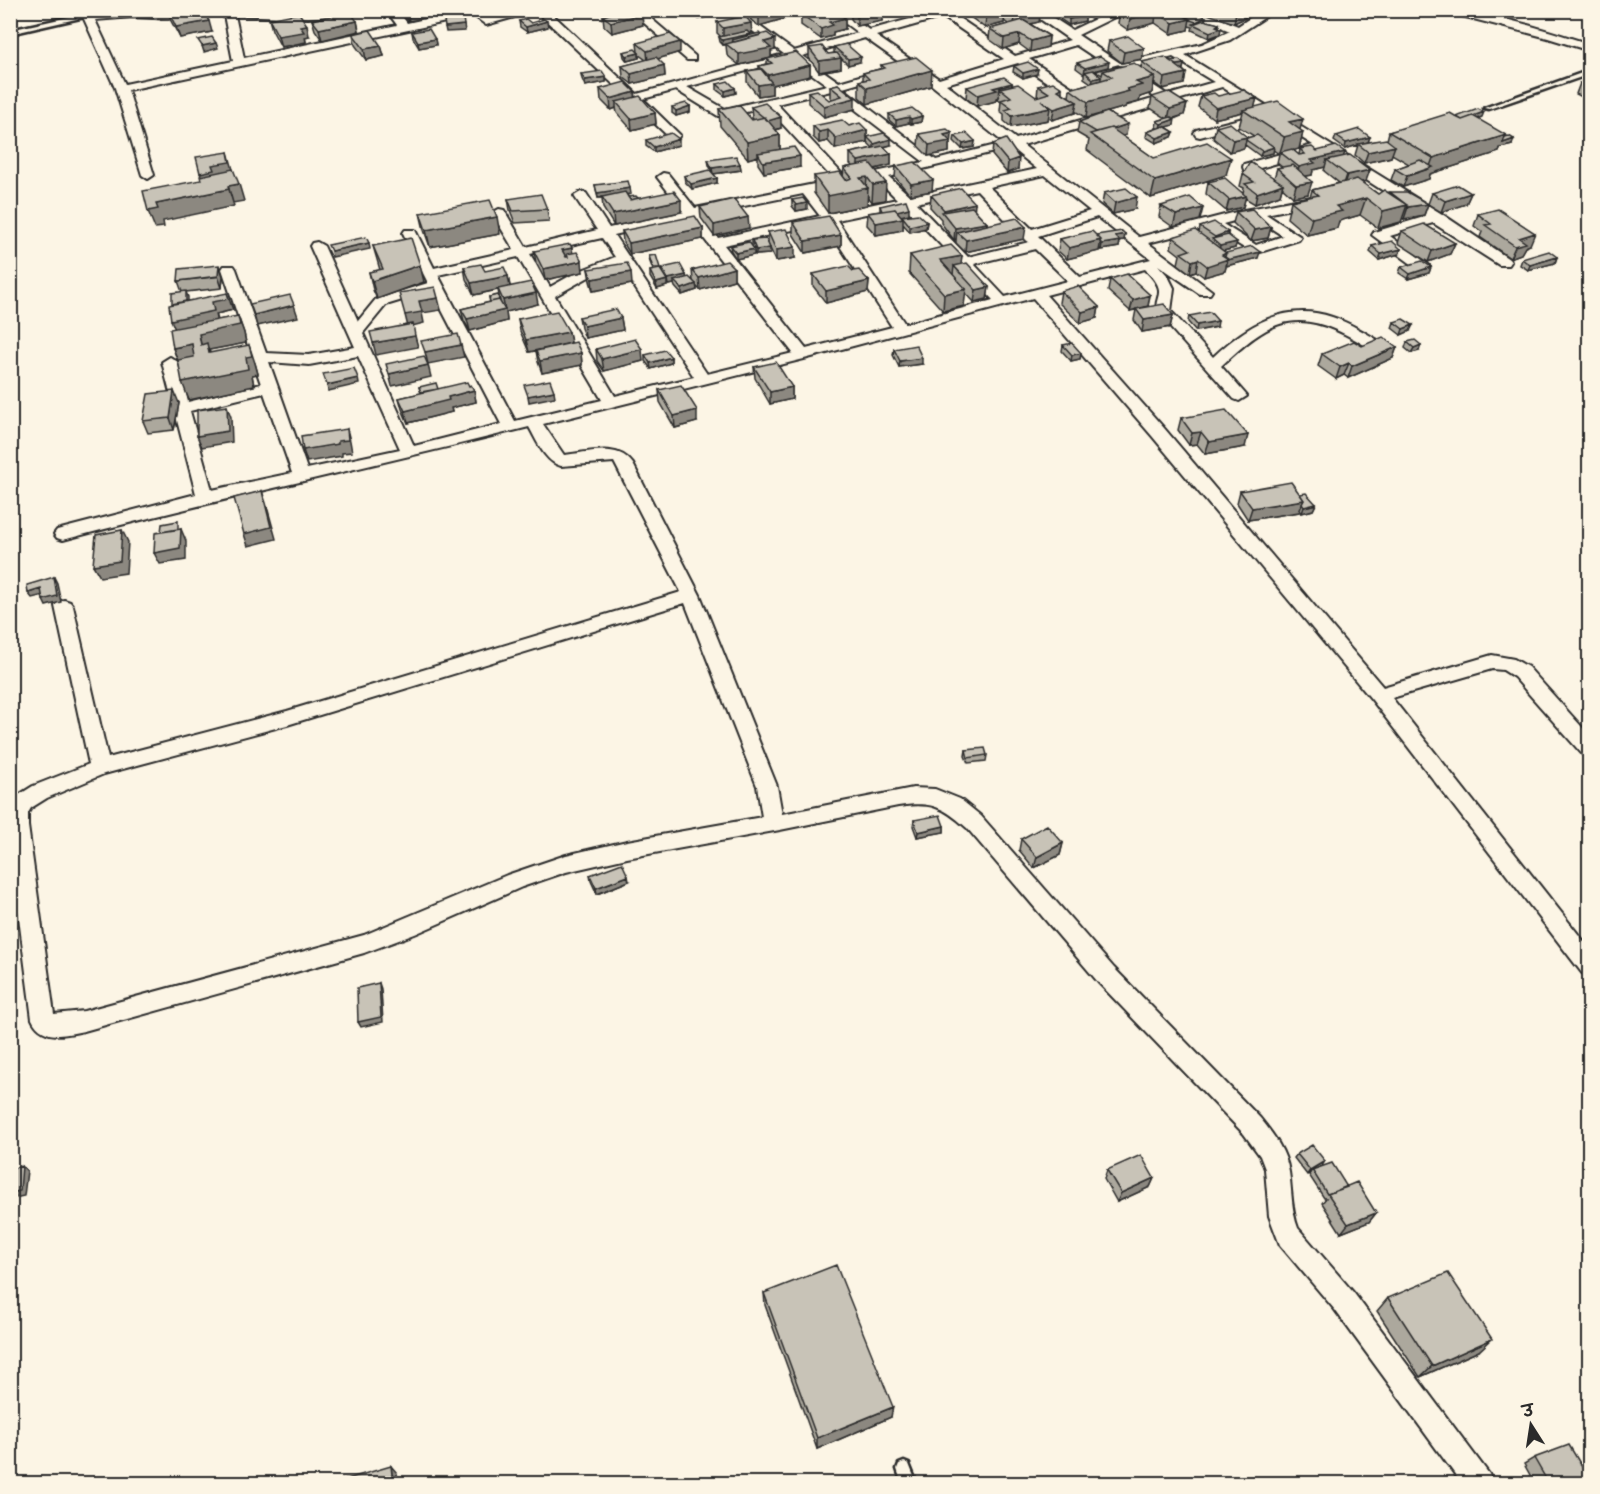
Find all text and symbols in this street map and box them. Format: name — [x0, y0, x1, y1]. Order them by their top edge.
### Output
north arrow — [1501, 1395, 1561, 1455]
text: उ — [1518, 1398, 1537, 1423]

